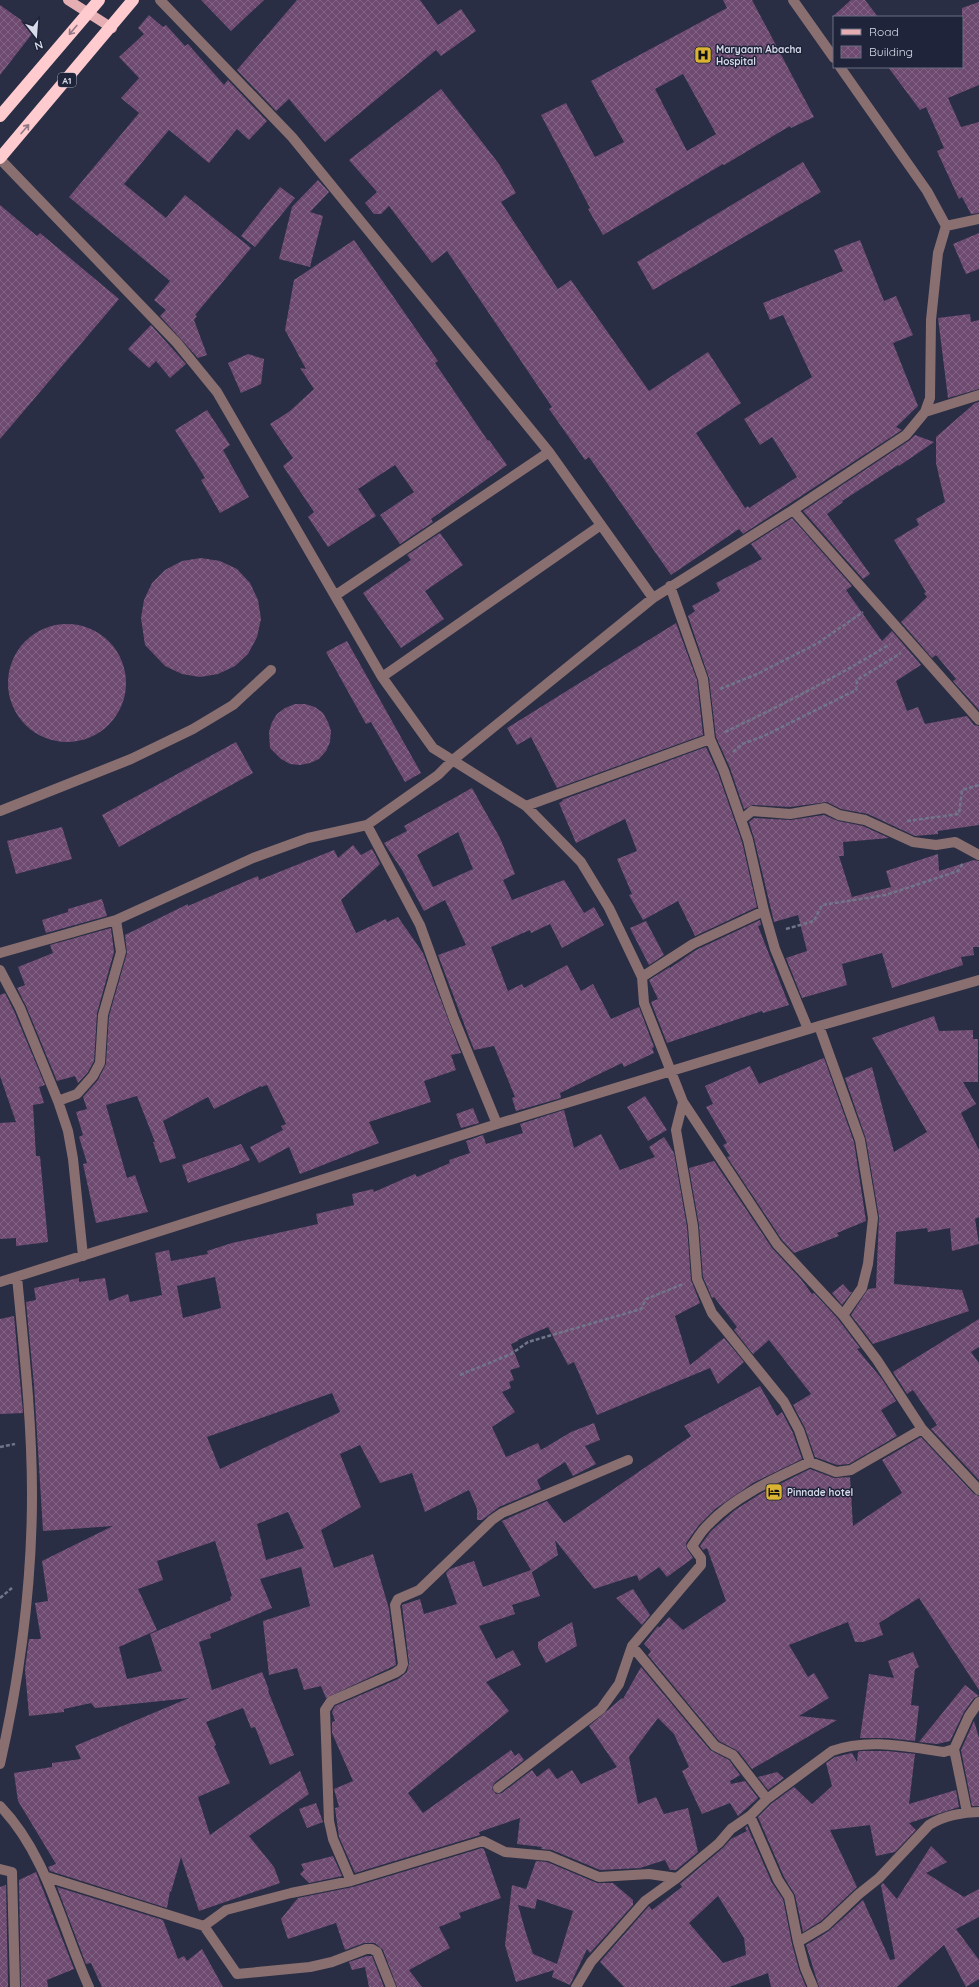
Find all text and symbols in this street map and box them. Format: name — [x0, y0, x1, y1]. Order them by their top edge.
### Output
north arrow — [16, 16, 56, 56]
legend — [833, 16, 963, 68]
one-way arrow — [69, 24, 78, 35]
text: Road — [869, 24, 899, 39]
text: N — [33, 38, 45, 53]
place label: Maryaam Abacha Hospital — [716, 43, 802, 68]
text: Building — [869, 44, 913, 59]
hospital icon: Maryaam Abacha Hospital — [693, 45, 713, 65]
road number: A1 — [58, 73, 76, 87]
one-way arrow — [21, 123, 30, 134]
hotel icon: Pinnade hotel — [764, 1482, 784, 1502]
place label: Pinnade hotel — [787, 1486, 853, 1499]

